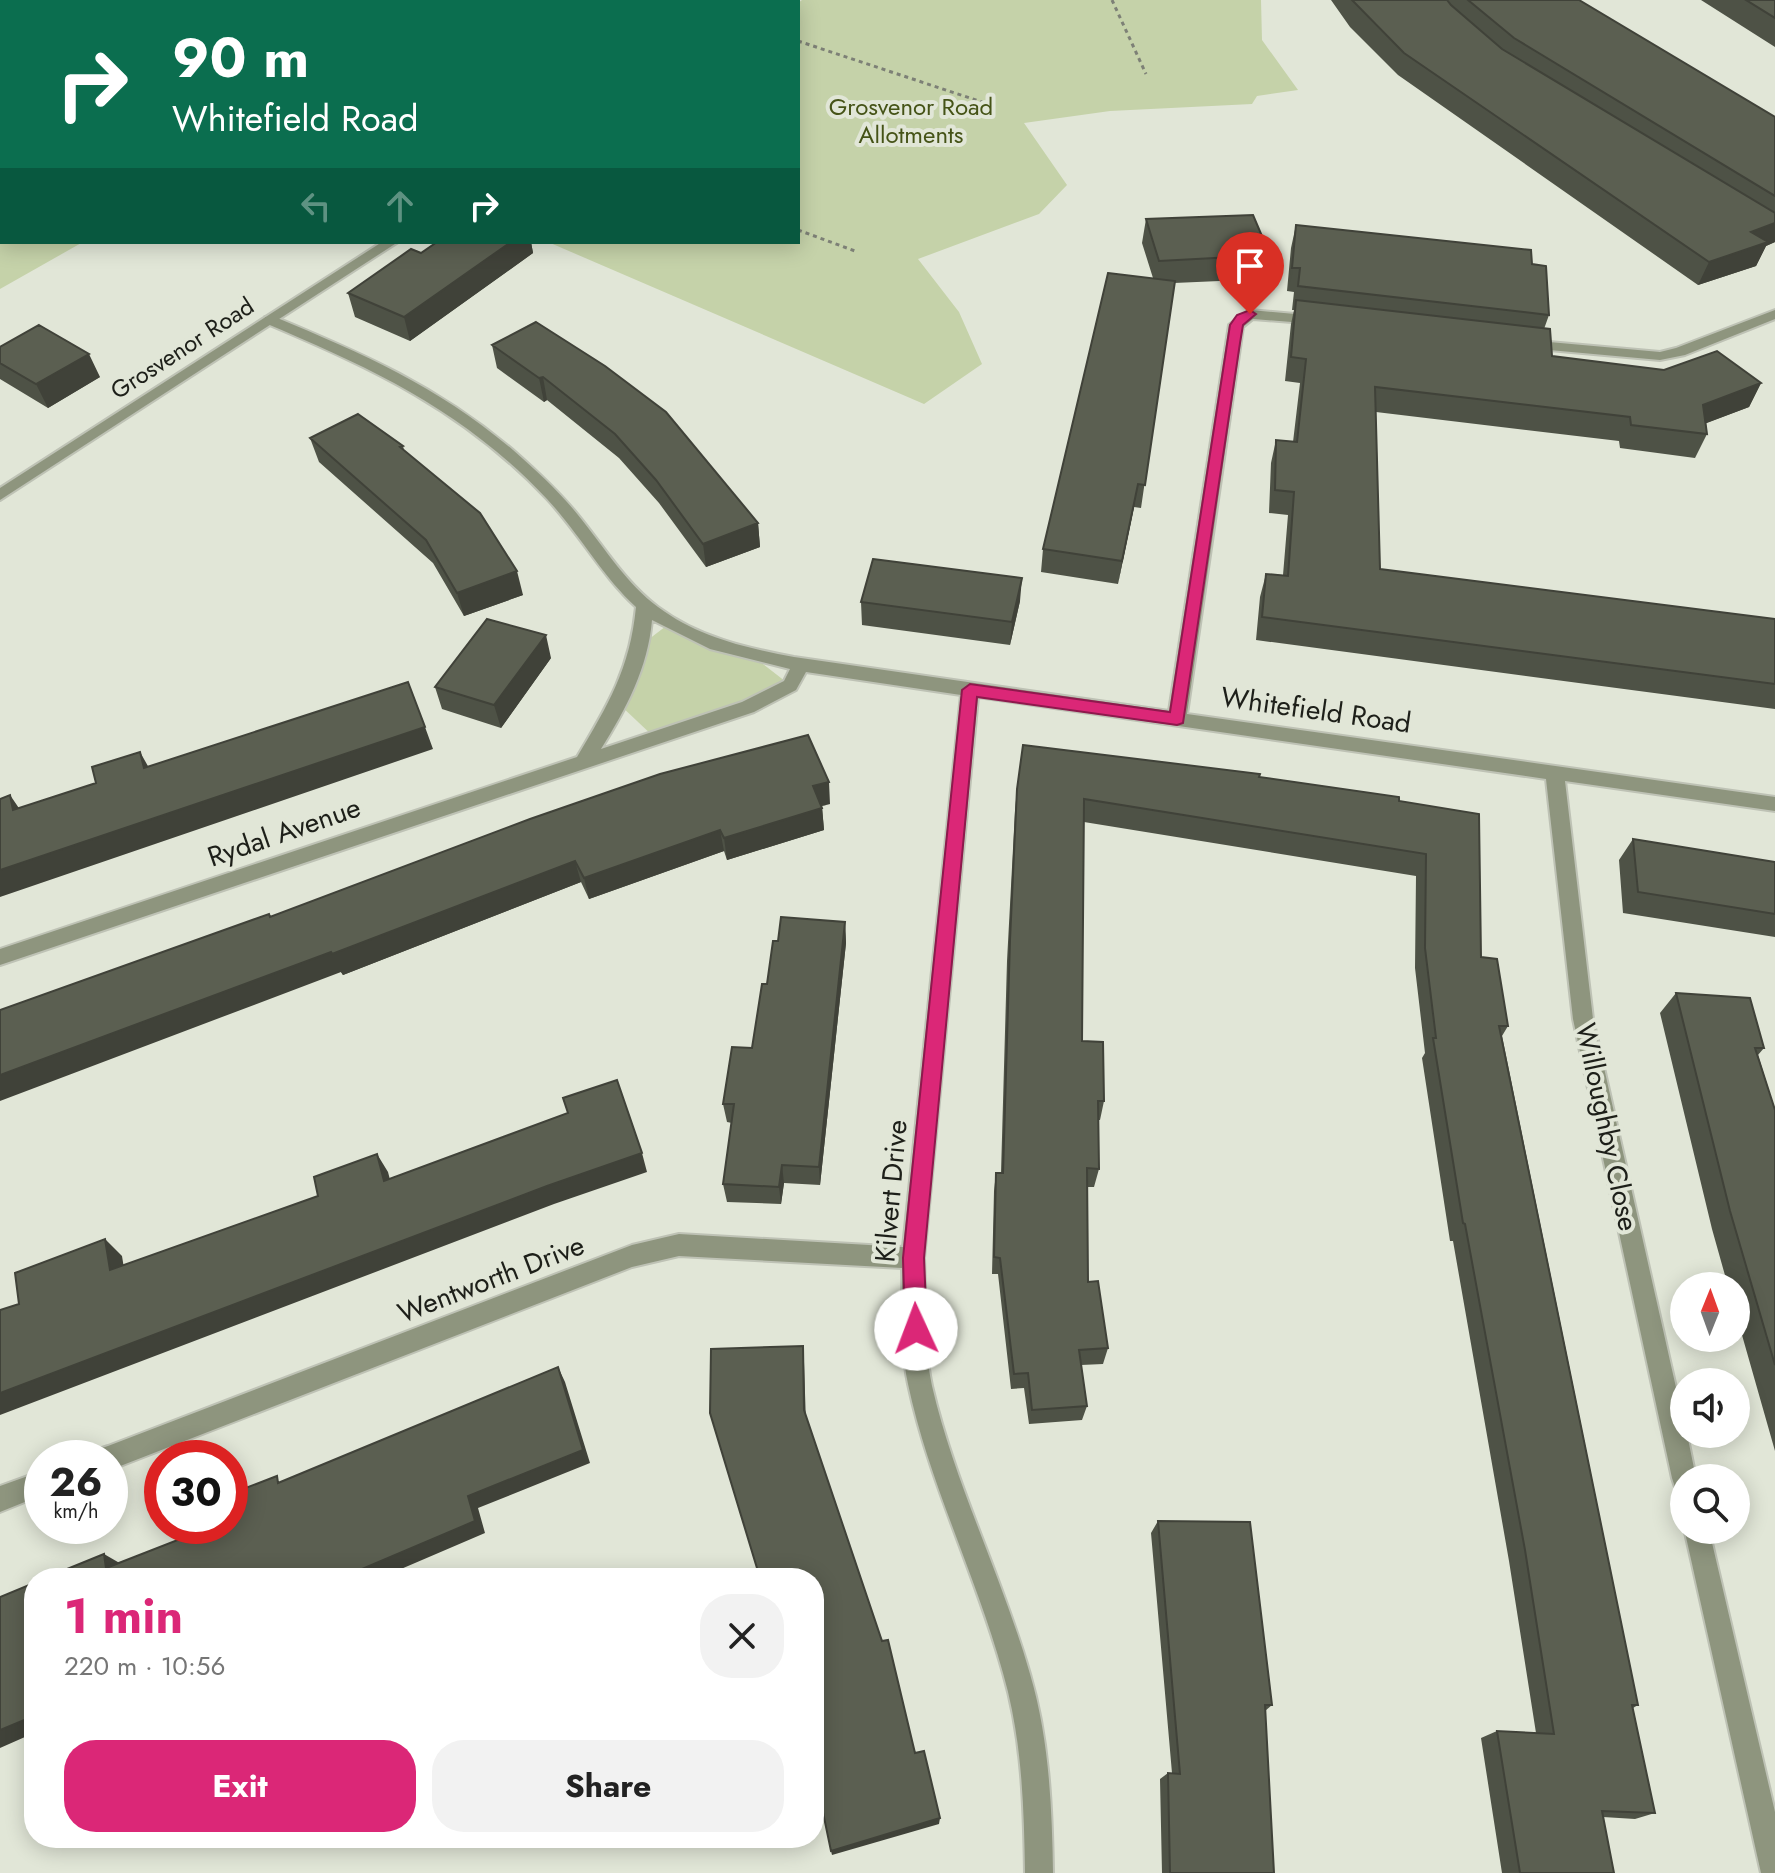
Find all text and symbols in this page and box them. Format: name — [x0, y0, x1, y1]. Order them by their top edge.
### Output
text: 90 m — [172, 17, 309, 98]
icon: right — [40, 32, 144, 136]
park label: Grosvenor Road Allotments — [829, 89, 993, 152]
text: Whitefield Road — [172, 92, 419, 144]
icon: left — [294, 184, 338, 228]
icon: ahead — [378, 184, 422, 228]
icon: right — [462, 184, 506, 228]
pin — [1216, 232, 1284, 314]
icon: arrive — [1228, 244, 1272, 288]
street label: Grosvenor Road — [103, 289, 261, 407]
street label: Whitefield Road — [1218, 676, 1414, 744]
street label: Rydal Avenue — [202, 787, 366, 877]
street label: Willoughby Close — [1565, 1019, 1649, 1235]
street label: Kilvert Drive — [864, 1118, 918, 1264]
street label: Wentworth Drive — [392, 1225, 590, 1333]
north arrow — [1670, 1272, 1750, 1352]
map controls — [1670, 1272, 1750, 1544]
position arrow — [874, 1287, 958, 1371]
button: sound — [1670, 1368, 1750, 1448]
speed limit sign: 30 — [144, 1440, 248, 1544]
text: 26 — [50, 1453, 103, 1511]
button: search — [1670, 1464, 1750, 1544]
text: km/h — [53, 1497, 99, 1526]
text: 1 min — [64, 1582, 183, 1651]
button: close — [700, 1594, 784, 1678]
text: 220 m · 10:56 — [64, 1647, 225, 1685]
button: Exit — [64, 1740, 416, 1832]
button: Share — [432, 1740, 784, 1832]

